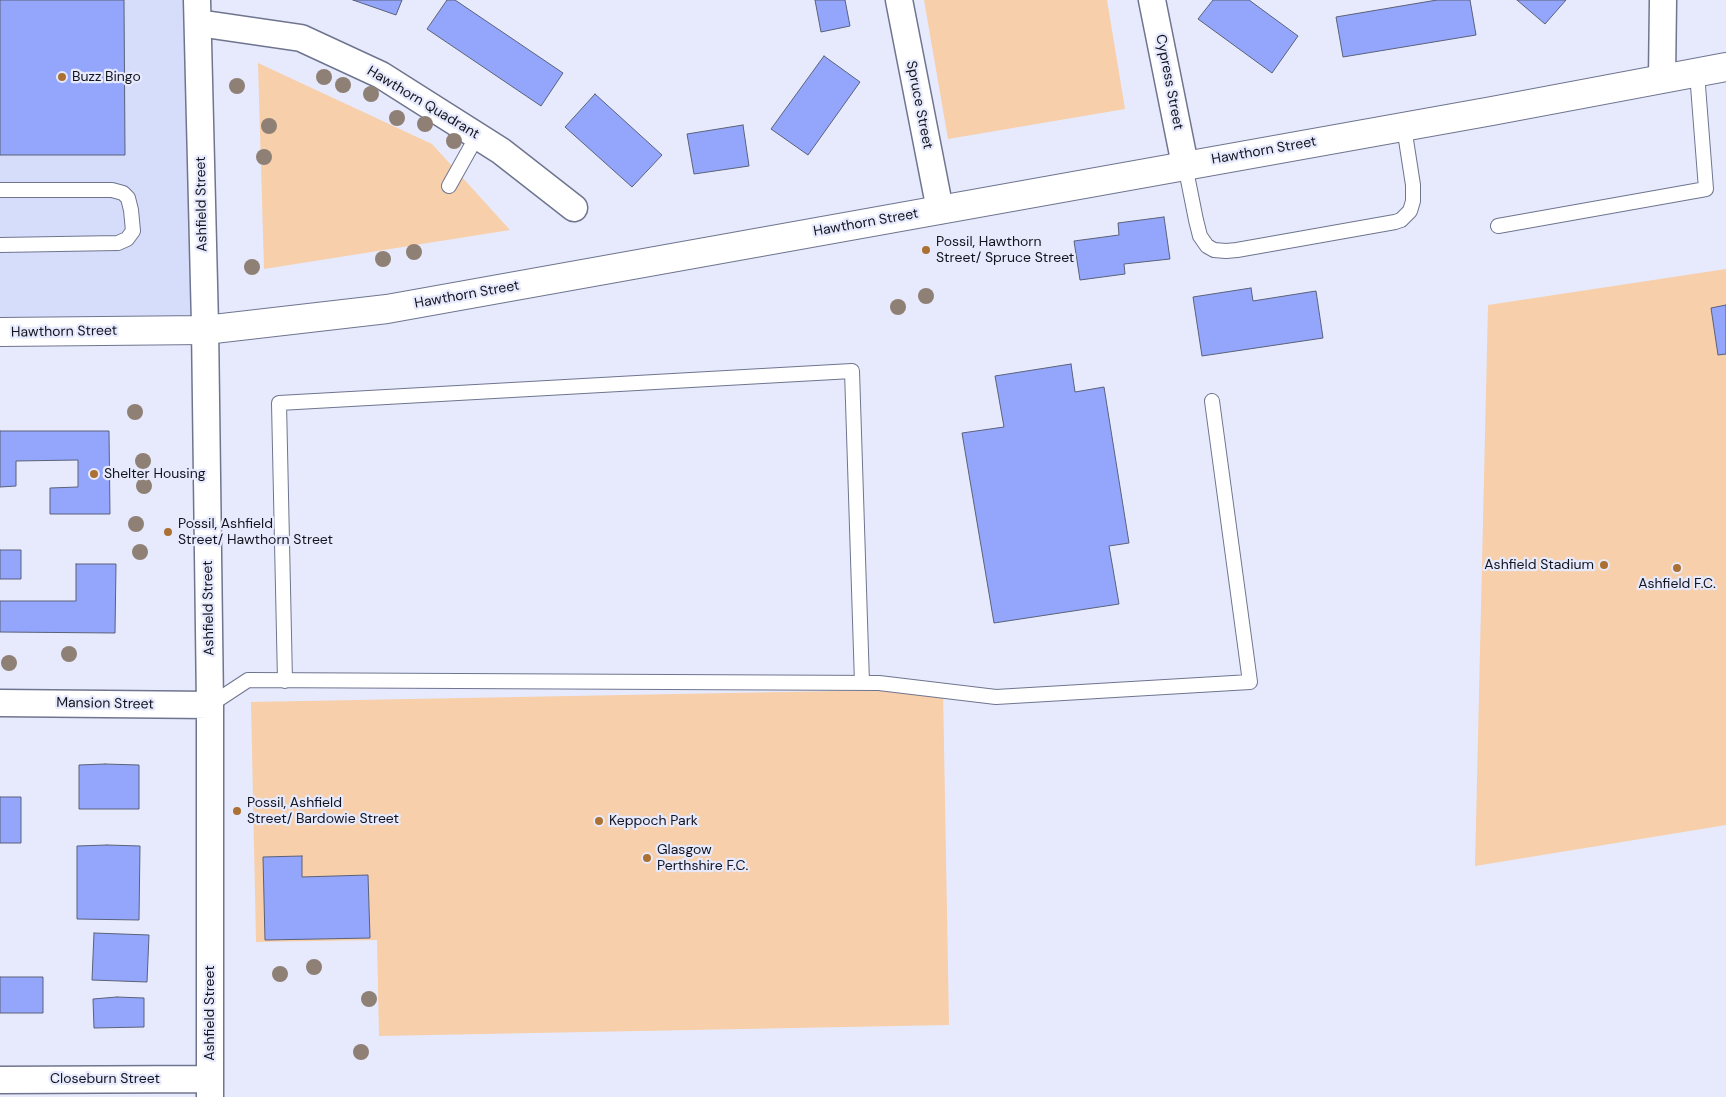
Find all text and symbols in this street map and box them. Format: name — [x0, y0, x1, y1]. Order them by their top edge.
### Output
street label: Cypress Street — [1152, 33, 1186, 131]
street label: Spruce Street — [902, 59, 936, 151]
street label: Hawthorn Quadrant — [364, 63, 482, 143]
place label: Buzz Bingo — [72, 69, 141, 85]
marker: Buzz Bingo — [56, 71, 68, 83]
street label: Hawthorn Street — [1210, 134, 1318, 168]
street label: Ashfield Street — [193, 156, 211, 252]
street label: Hawthorn Street — [812, 206, 920, 240]
place label: Possil, Hawthorn Street/ Spruce Street — [936, 234, 1074, 266]
marker: Possil, Hawthorn Street/ Spruce Street — [920, 244, 932, 256]
street label: Hawthorn Street — [413, 278, 521, 312]
street label: Hawthorn Street — [11, 323, 117, 341]
place label: Shelter Housing — [104, 466, 205, 482]
marker: Shelter Housing — [88, 468, 100, 480]
place label: Possil, Ashfield Street/ Hawthorn Street — [178, 516, 333, 548]
marker: Possil, Ashfield Street/ Hawthorn Street — [162, 526, 174, 538]
place label: Ashfield Stadium — [1484, 557, 1594, 573]
marker: Ashfield Stadium — [1598, 559, 1610, 571]
street label: Ashfield Street — [200, 560, 218, 656]
marker: Ashfield F.C. — [1671, 562, 1683, 574]
place label: Ashfield F.C. — [1638, 576, 1716, 592]
street label: Mansion Street — [56, 695, 154, 713]
place label: Possil, Ashfield Street/ Bardowie Street — [247, 795, 399, 828]
marker: Possil, Ashfield Street/ Bardowie Street — [231, 805, 243, 817]
place label: Keppoch Park — [609, 813, 698, 829]
marker: Keppoch Park — [593, 815, 605, 827]
place label: Glasgow Perthshire F.C. — [657, 842, 748, 874]
marker: Glasgow Perthshire F.C. — [641, 852, 653, 864]
street label: Ashfield Street — [202, 965, 218, 1061]
street label: Closeburn Street — [50, 1071, 160, 1087]

